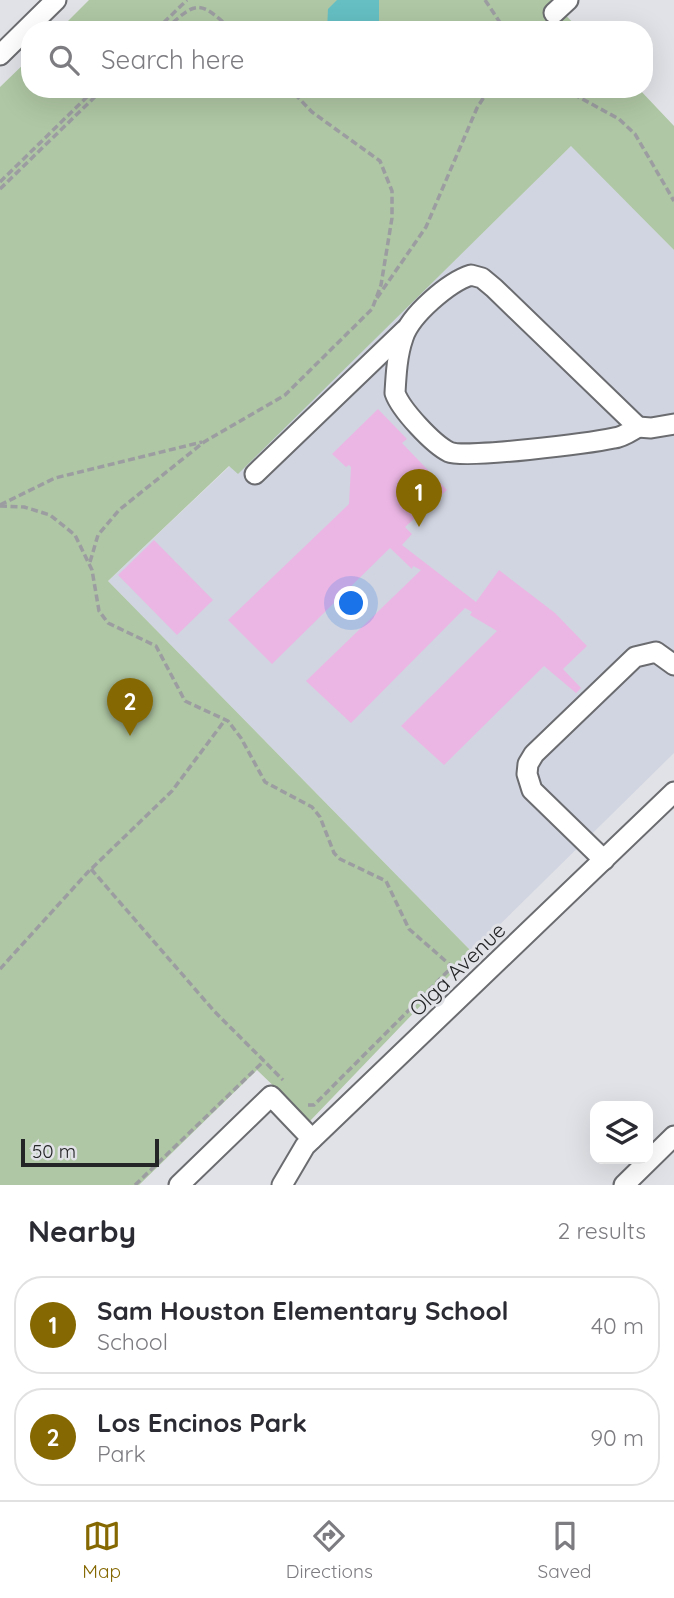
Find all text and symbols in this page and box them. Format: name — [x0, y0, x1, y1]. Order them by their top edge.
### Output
search box — [21, 21, 653, 98]
icon: search — [45, 41, 83, 79]
text: Search here — [101, 43, 245, 76]
pin: 1 — [396, 469, 442, 527]
your location — [334, 586, 368, 620]
pin: 2 — [107, 678, 153, 736]
street label: Olga Avenue — [403, 917, 511, 1021]
map controls — [590, 1101, 653, 1164]
button: layers — [590, 1101, 653, 1164]
scale bar — [21, 1136, 159, 1168]
text: 50 m — [32, 1139, 76, 1163]
text: Nearby — [28, 1212, 136, 1250]
text: 2 results — [557, 1216, 646, 1245]
text: Sam Houston Elementary School — [97, 1294, 509, 1327]
text: 1 — [49, 1311, 57, 1340]
text: 40 m — [591, 1311, 644, 1340]
text: School — [97, 1327, 168, 1356]
text: Los Encinos Park — [97, 1406, 307, 1439]
text: 2 — [46, 1423, 60, 1452]
text: 90 m — [590, 1423, 644, 1452]
text: Park — [97, 1439, 146, 1468]
tab: Map — [82, 1517, 121, 1583]
tab: Directions — [286, 1517, 373, 1583]
tab: Saved — [537, 1517, 592, 1583]

